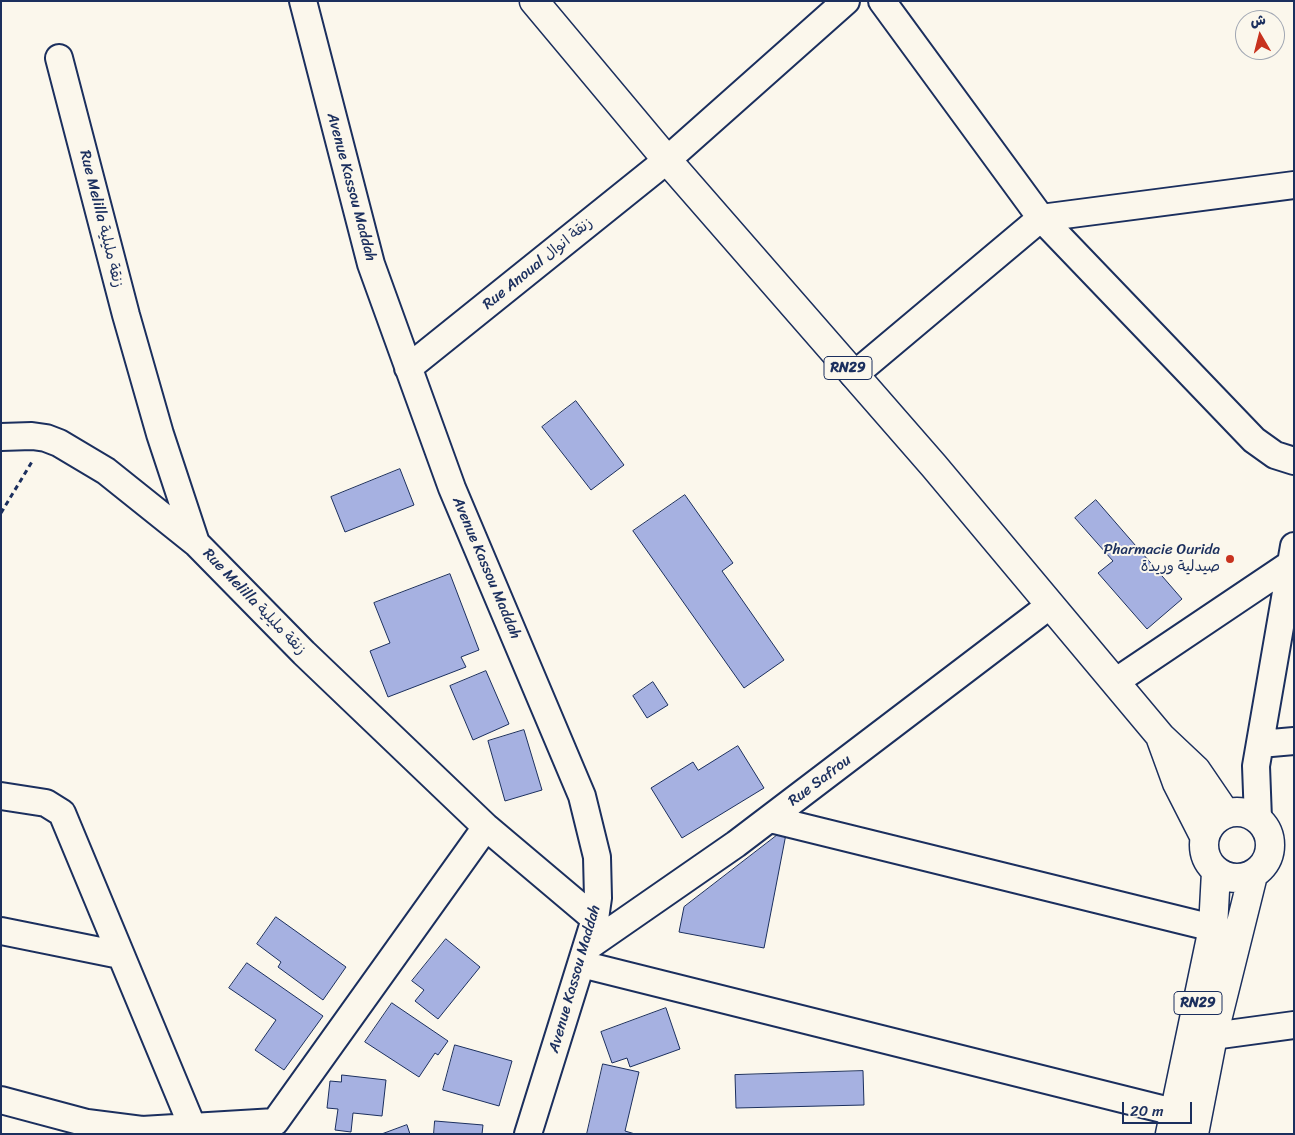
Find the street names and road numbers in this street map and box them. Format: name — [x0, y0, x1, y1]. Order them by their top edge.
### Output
street label: Avenue Kassou Maddah — [323, 111, 379, 263]
street label: Rue Melilla زنقة مليلية — [75, 149, 127, 289]
street label: Rue Anoual زنقة انوال — [480, 214, 596, 314]
road number: RN29 — [824, 356, 872, 379]
street label: Avenue Kassou Maddah — [448, 494, 524, 642]
street label: Rue Melilla زنقة مليلية — [199, 545, 309, 659]
street label: Rue Safrou — [785, 751, 855, 811]
street label: Avenue Kassou Maddah — [545, 903, 605, 1055]
road number: RN29 — [1174, 991, 1222, 1014]

